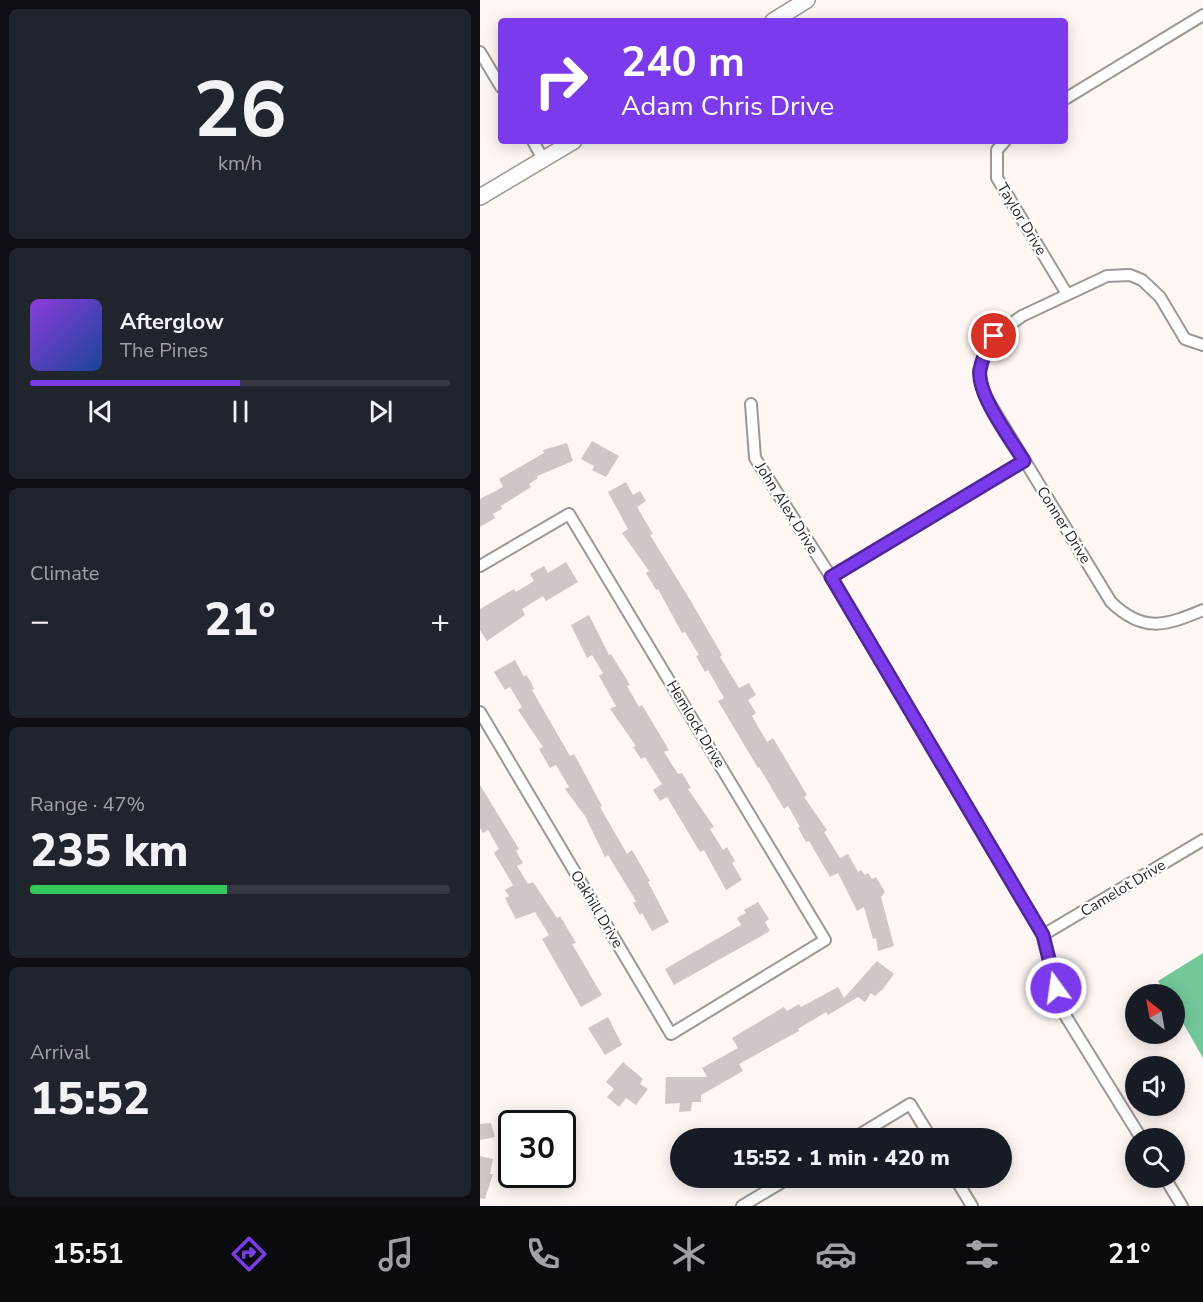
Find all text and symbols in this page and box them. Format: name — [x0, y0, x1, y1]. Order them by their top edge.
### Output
text: 240 m — [621, 34, 745, 91]
icon: right — [522, 42, 600, 120]
text: 26 — [193, 57, 287, 164]
text: Adam Chris Drive — [621, 88, 834, 125]
text: km/h — [218, 150, 262, 177]
street label: Taylor Drive — [993, 179, 1051, 259]
text: Afterglow — [120, 307, 224, 337]
pin — [968, 310, 1019, 361]
icon: arrive — [977, 319, 1010, 352]
text: The Pines — [120, 337, 208, 364]
icon: previous — [84, 395, 117, 428]
icon: pause — [224, 395, 257, 428]
icon: next — [364, 395, 397, 428]
street label: John Alex Drive — [750, 457, 823, 558]
street label: Conner Drive — [1032, 482, 1096, 568]
text: Climate — [30, 560, 99, 587]
text: 21° — [204, 590, 276, 651]
text: − — [30, 599, 50, 644]
text: + — [430, 599, 450, 644]
street label: Hemlock Drive — [662, 676, 730, 772]
text: Range · 47% — [30, 791, 145, 818]
text: 235 km — [30, 821, 189, 882]
street label: Camelot Drive — [1077, 855, 1169, 921]
street label: Oakhill Drive — [566, 866, 628, 952]
position arrow — [1024, 956, 1088, 1020]
north arrow — [1125, 984, 1185, 1044]
map controls — [1125, 984, 1185, 1188]
text: Arrival — [30, 1039, 90, 1066]
button: sound — [1125, 1056, 1185, 1116]
text: 15:52 — [30, 1069, 150, 1130]
speed limit sign: 30 — [498, 1110, 576, 1188]
button: search — [1125, 1128, 1185, 1188]
text: 15:52 · 1 min · 420 m — [732, 1143, 950, 1173]
icon: directions — [228, 1233, 270, 1275]
icon: music — [375, 1233, 417, 1275]
icon: phone — [522, 1233, 564, 1275]
icon: climate — [668, 1233, 710, 1275]
icon: car — [815, 1233, 857, 1275]
icon: filters — [961, 1233, 1003, 1275]
text: 15:51 — [52, 1236, 124, 1273]
text: 21° — [1108, 1236, 1151, 1273]

